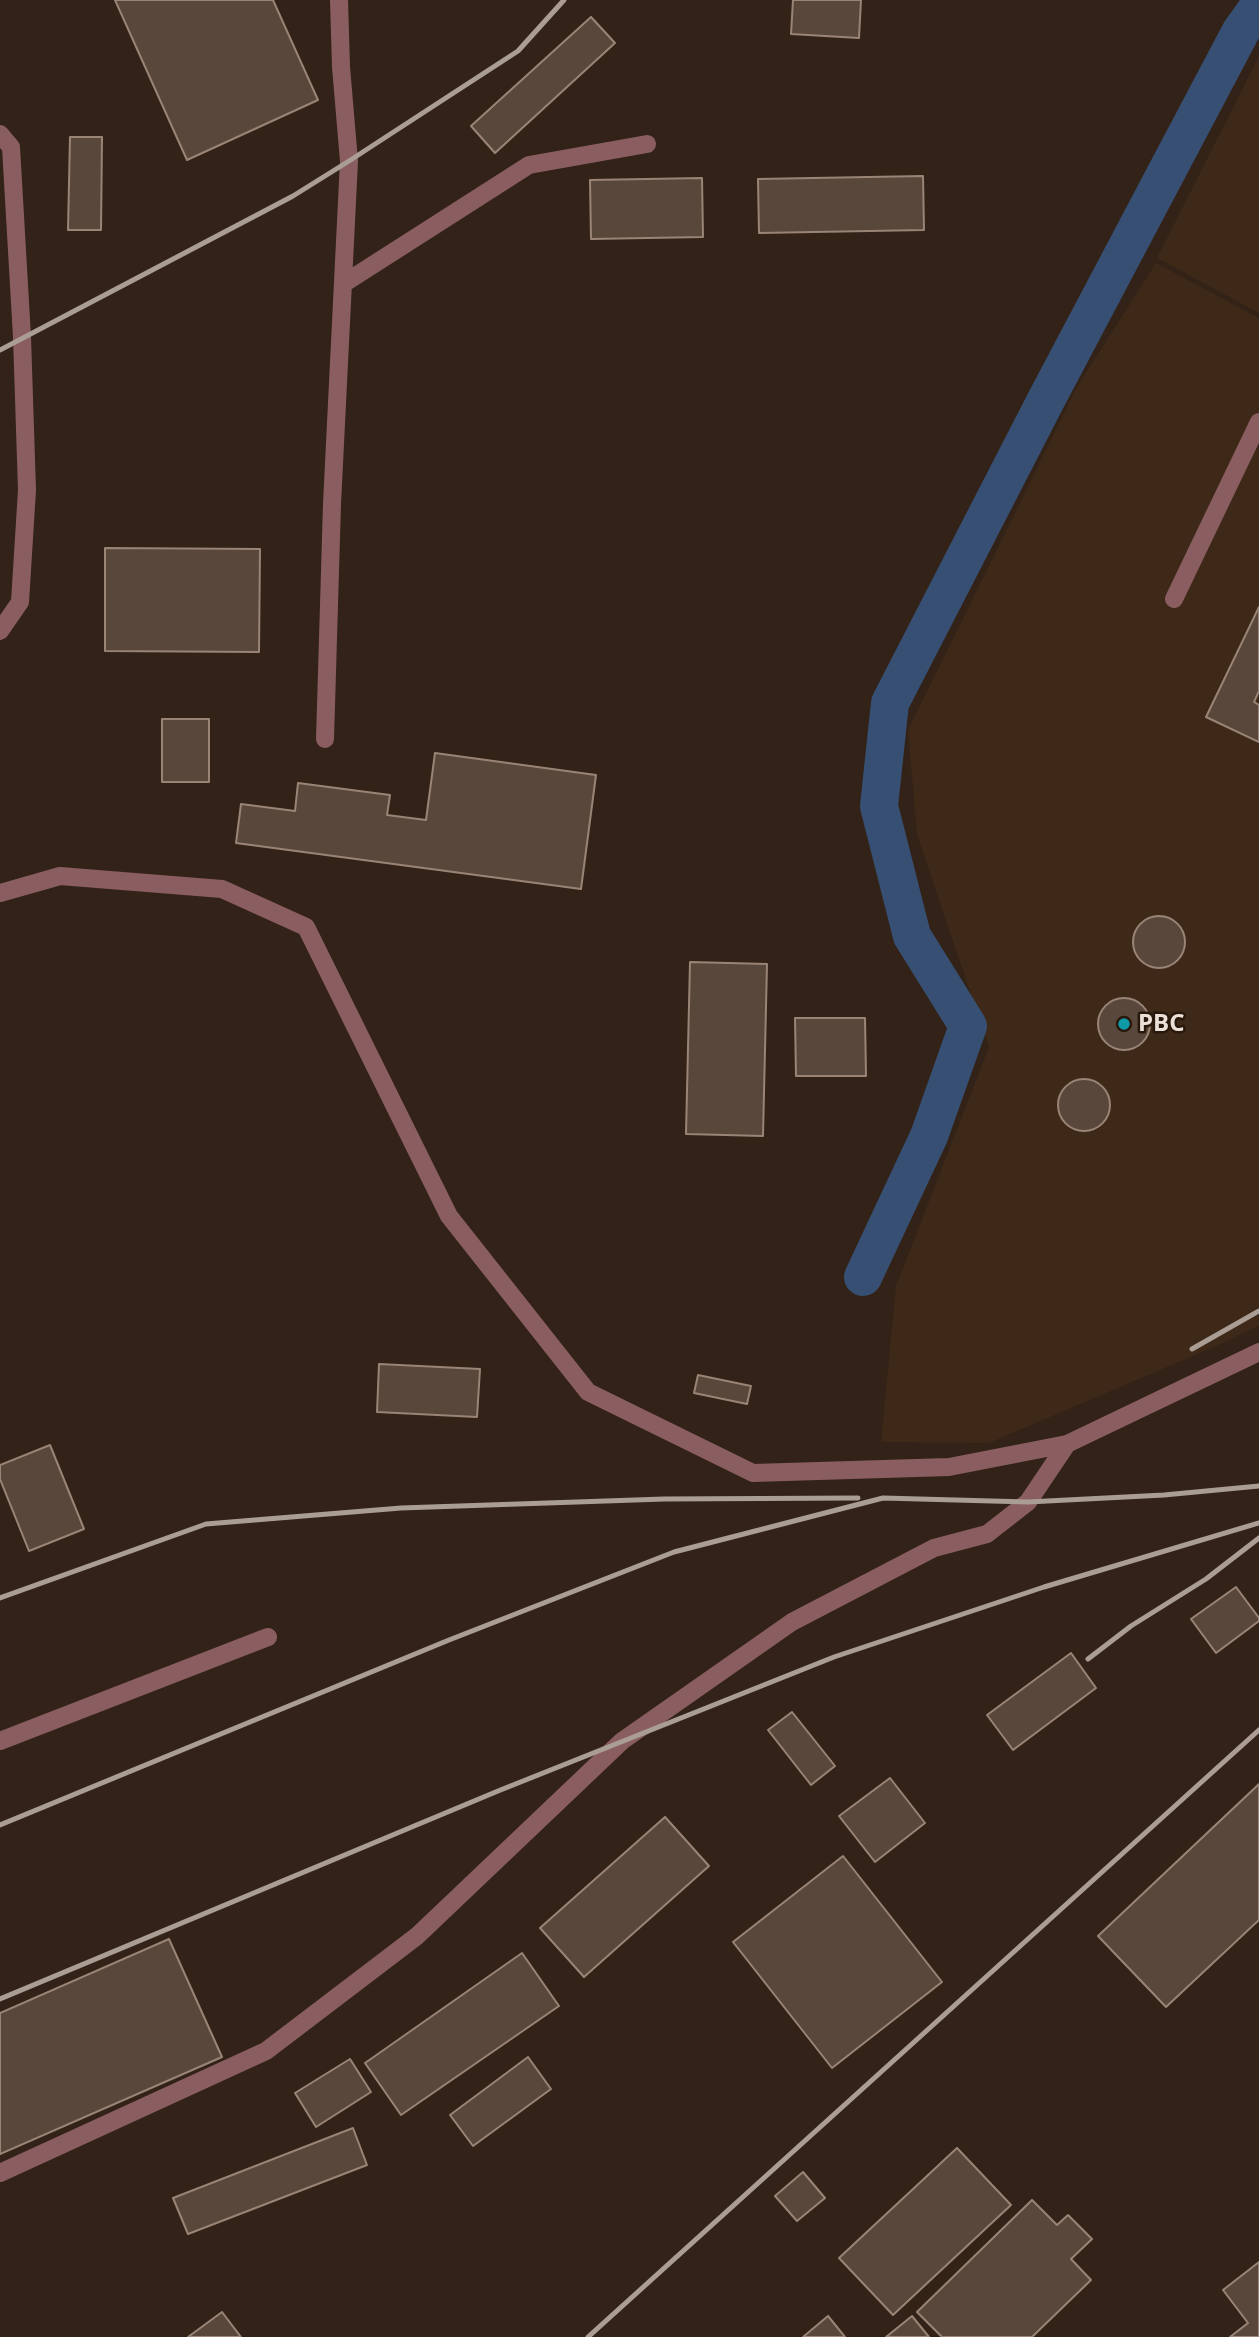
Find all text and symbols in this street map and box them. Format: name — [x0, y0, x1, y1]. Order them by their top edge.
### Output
place label: РВС — [1138, 1010, 1184, 1038]
marker: РВС — [1116, 1016, 1132, 1032]

